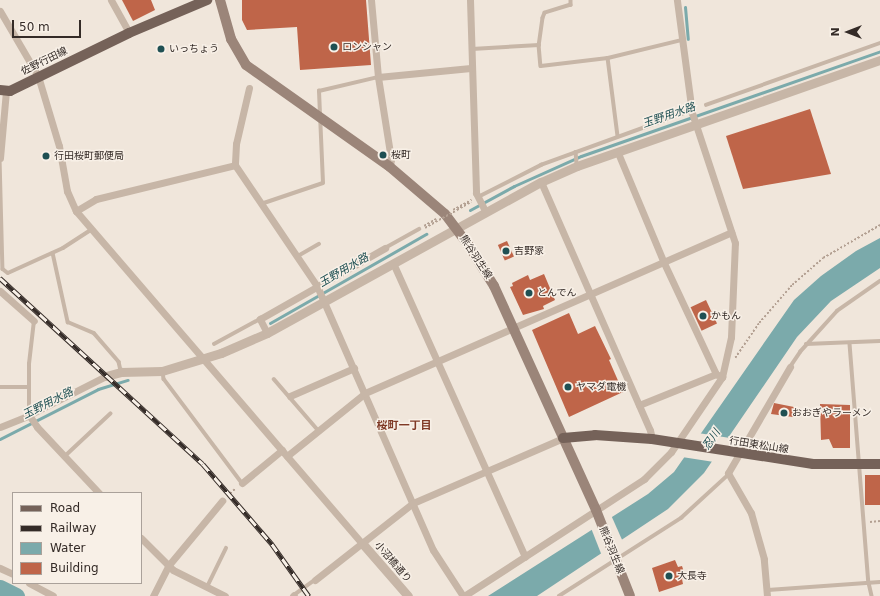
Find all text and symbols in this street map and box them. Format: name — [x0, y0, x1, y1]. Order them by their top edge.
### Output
scale bar — [14, 12, 83, 38]
north arrow — [828, 12, 868, 52]
text: 50 m — [19, 20, 50, 34]
text: N — [829, 27, 842, 37]
place label: ロンシャン — [342, 41, 392, 53]
marker: ロンシャン — [329, 42, 339, 52]
place label: いっちょう — [169, 43, 219, 55]
marker: いっちょう — [156, 44, 166, 54]
street label: 佐野行田線 — [19, 45, 69, 77]
water label: 玉野用水路 — [641, 101, 697, 131]
place label: 桜町 — [391, 149, 411, 161]
place label: 行田桜町郵便局 — [54, 150, 124, 162]
marker: 桜町 — [378, 150, 388, 160]
marker: 行田桜町郵便局 — [41, 151, 51, 161]
street label: 熊谷羽生線 — [457, 233, 495, 281]
place label: 吉野家 — [514, 245, 544, 257]
marker: 吉野家 — [501, 246, 511, 256]
water label: 玉野用水路 — [317, 252, 371, 290]
place label: とんでん — [537, 287, 577, 299]
marker: とんでん — [524, 288, 534, 298]
place label: かもん — [711, 310, 741, 322]
marker: かもん — [698, 311, 708, 321]
place label: ヤマダ電機 — [576, 381, 626, 393]
marker: ヤマダ電機 — [563, 382, 573, 392]
water label: 玉野用水路 — [21, 386, 75, 422]
place label: おおぎやラーメン — [792, 407, 872, 419]
marker: おおぎやラーメン — [779, 408, 789, 418]
district label: 桜町一丁目 — [377, 419, 431, 433]
water label: 忍川 — [700, 427, 724, 453]
street label: 行田東松山線 — [728, 434, 790, 456]
legend — [12, 492, 142, 584]
text: Road — [50, 501, 80, 515]
text: Railway — [50, 521, 96, 535]
street label: 熊谷羽生線 — [597, 525, 627, 575]
street label: 小沼橋通り — [372, 539, 414, 585]
text: Water — [50, 541, 85, 555]
text: Building — [50, 561, 99, 575]
place label: 大長寺 — [677, 570, 707, 582]
marker: 大長寺 — [664, 571, 674, 581]

